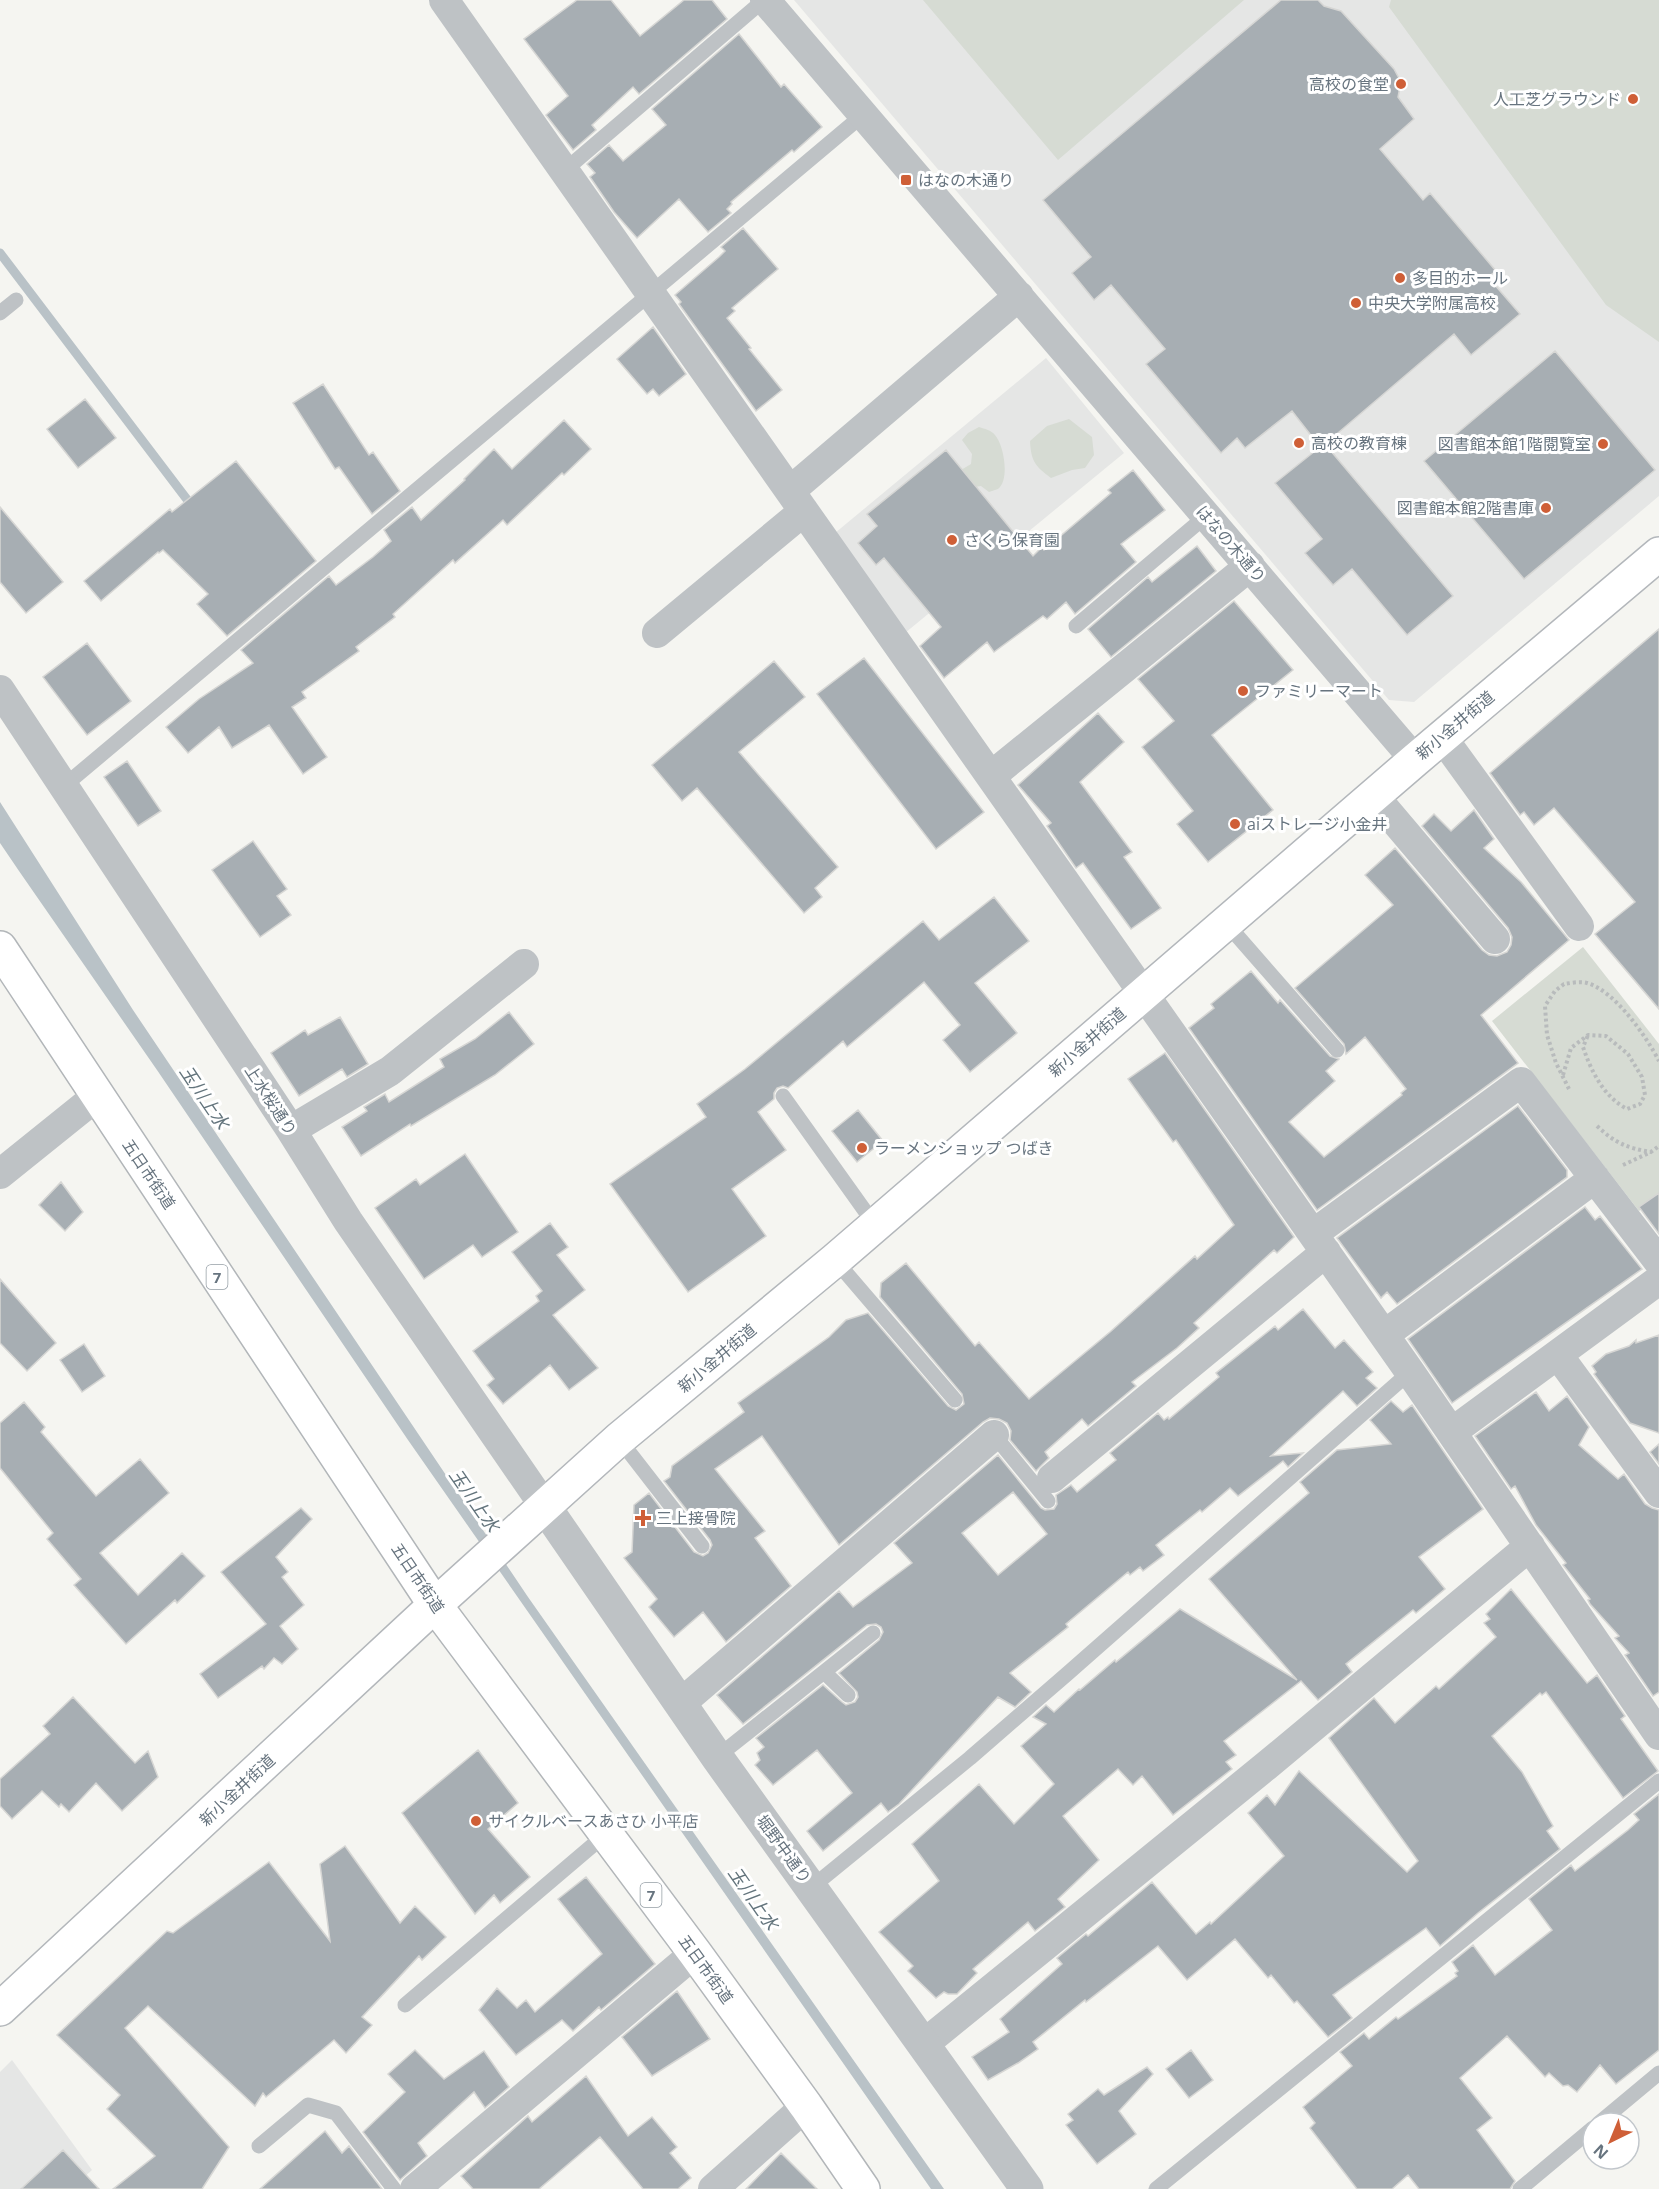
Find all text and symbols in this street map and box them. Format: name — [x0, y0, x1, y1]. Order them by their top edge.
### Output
place label: 高校の食堂 — [1309, 73, 1389, 95]
marker: 高校の食堂 — [1394, 77, 1408, 91]
place label: 人工芝グラウンド — [1493, 88, 1621, 110]
marker: 人工芝グラウンド — [1626, 92, 1640, 106]
place label: はなの木通り — [918, 169, 1014, 191]
marker: はなの木通り — [899, 173, 913, 187]
place label: 多目的ホール — [1412, 267, 1508, 289]
marker: 多目的ホール — [1393, 271, 1407, 285]
place label: 中央大学附属高校 — [1368, 292, 1496, 314]
marker: 中央大学附属高校 — [1349, 296, 1363, 310]
place label: 高校の教育棟 — [1311, 432, 1407, 454]
place label: 図書館本館1階閱覽室 — [1438, 433, 1591, 455]
marker: 高校の教育棟 — [1292, 436, 1306, 450]
marker: 図書館本館1階閱覽室 — [1596, 437, 1610, 451]
place label: 図書館本館2階書庫 — [1397, 497, 1534, 519]
street label: はなの木通り — [1191, 501, 1271, 587]
marker: 図書館本館2階書庫 — [1539, 501, 1553, 515]
place label: さくら保育園 — [964, 529, 1060, 551]
marker: さくら保育園 — [945, 533, 959, 547]
place label: ファミリーマート — [1255, 680, 1383, 702]
marker: ファミリーマート — [1236, 684, 1250, 698]
street label: 新小金井街道 — [1411, 686, 1499, 764]
place label: aiストレージ小金井 — [1247, 813, 1388, 835]
marker: aiストレージ小金井 — [1228, 817, 1242, 831]
street label: 新小金井街道 — [1044, 1002, 1130, 1082]
water label: 玉川上水 — [175, 1060, 236, 1135]
street label: 上水桜通り — [240, 1060, 302, 1140]
street label: 五日市街道 — [118, 1135, 180, 1213]
place label: ラーメンショップ つばき — [874, 1137, 1054, 1159]
marker: ラーメンショップ つばき — [855, 1141, 869, 1155]
road number: 7 — [206, 1265, 228, 1289]
street label: 新小金井街道 — [673, 1319, 761, 1397]
water label: 玉川上水 — [445, 1464, 507, 1538]
place label: 三上接骨院 — [656, 1507, 736, 1529]
marker: 三上接骨院 — [634, 1509, 652, 1527]
street label: 五日市街道 — [387, 1539, 449, 1617]
street label: 新小金井街道 — [194, 1749, 280, 1831]
place label: サイクルベースあさひ 小平店 — [488, 1810, 699, 1832]
street label: 堀野中通り — [752, 1810, 816, 1888]
marker: サイクルベースあさひ 小平店 — [469, 1814, 483, 1828]
water label: 玉川上水 — [724, 1862, 786, 1936]
road number: 7 — [640, 1883, 662, 1907]
street label: 五日市街道 — [674, 1930, 738, 2008]
north arrow — [1581, 2111, 1641, 2171]
text: N — [1589, 2139, 1613, 2164]

